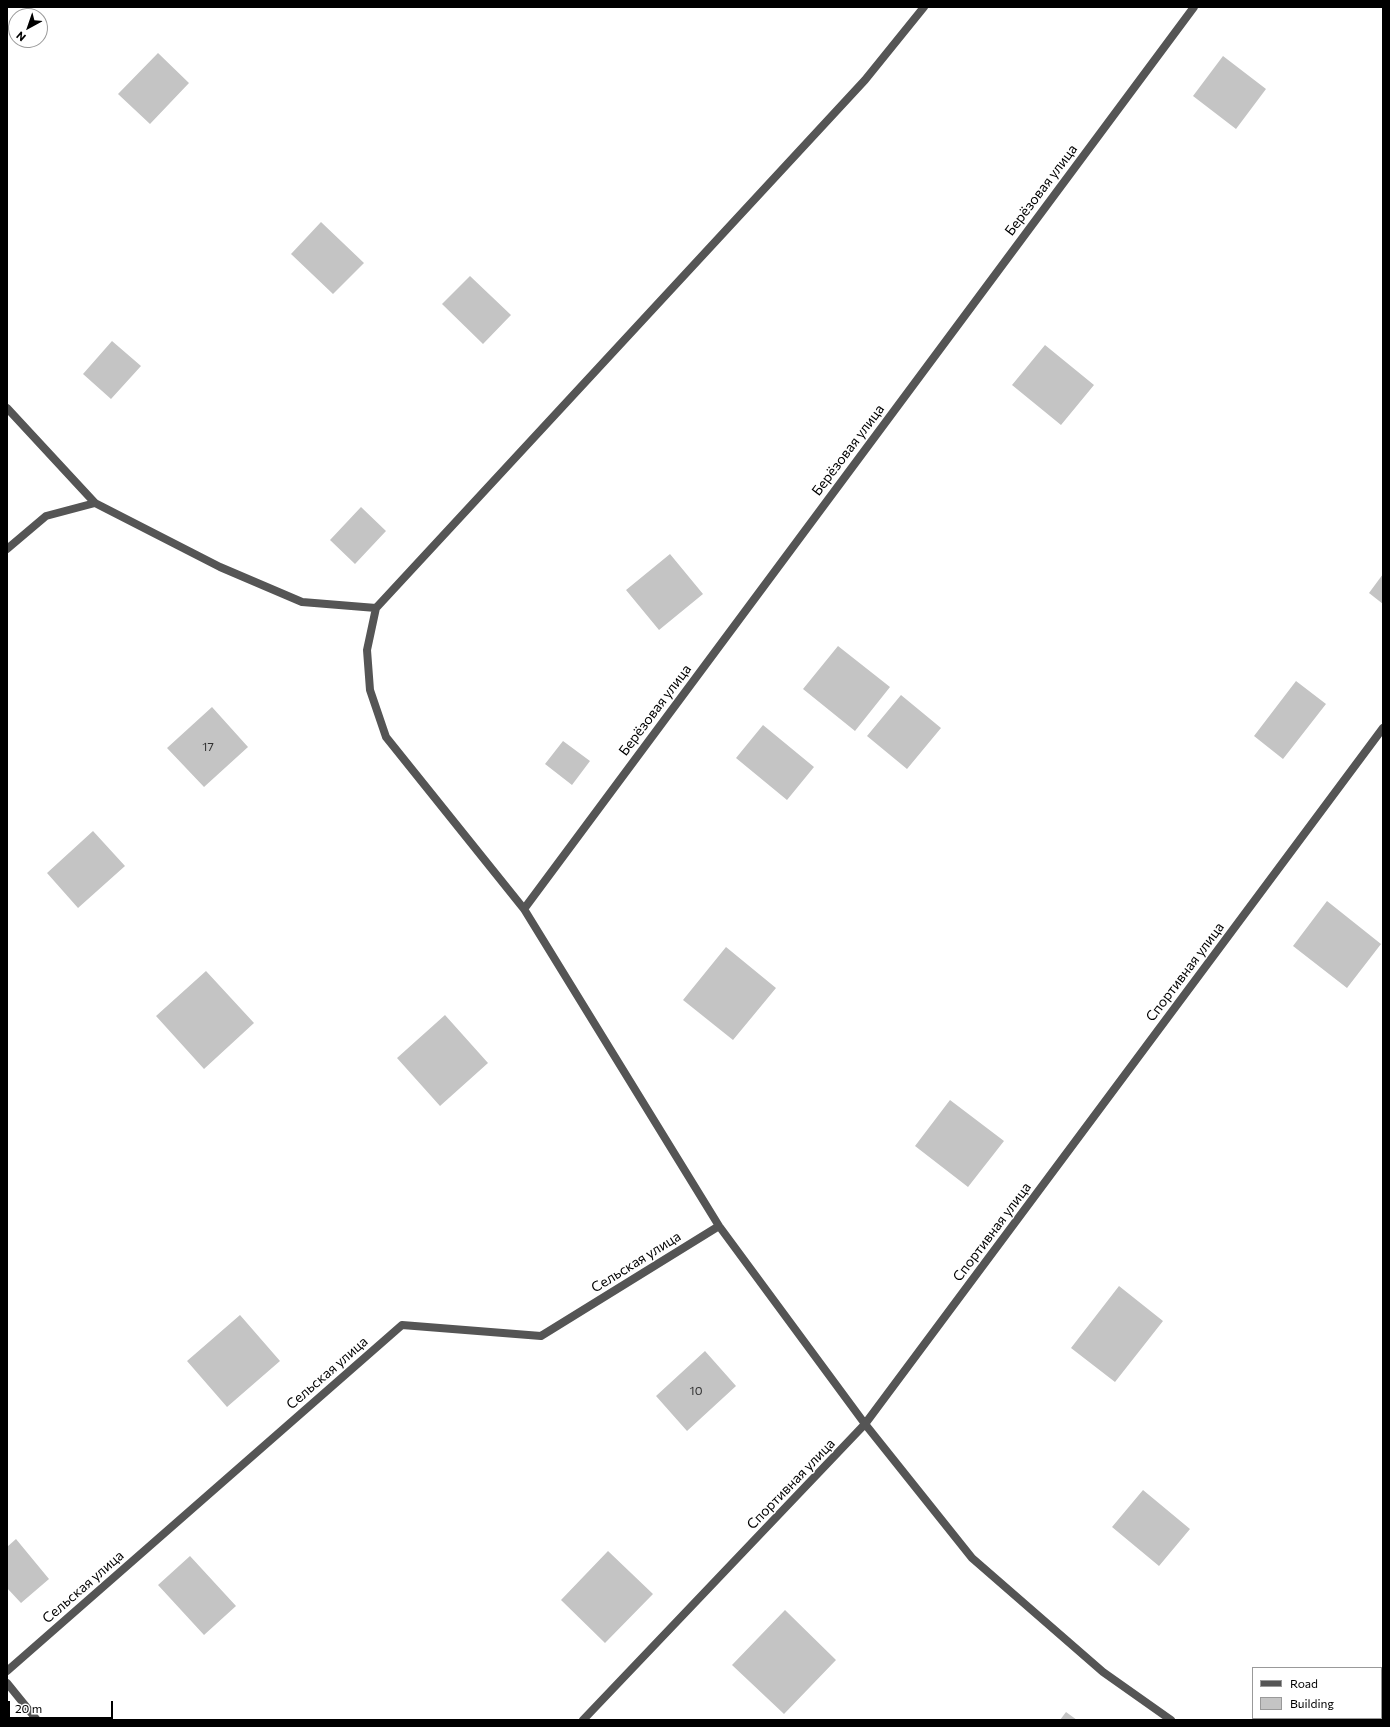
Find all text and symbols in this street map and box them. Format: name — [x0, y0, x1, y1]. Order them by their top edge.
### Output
north arrow — [8, 8, 48, 48]
text: N — [13, 29, 28, 44]
street label: Берёзовая улица — [1001, 141, 1081, 239]
street label: Берёзовая улица — [808, 401, 888, 499]
street label: Берёзовая улица — [615, 661, 695, 759]
house number: 17 — [202, 740, 214, 754]
street label: Спортивная улица — [1142, 919, 1228, 1025]
street label: Спортивная улица — [949, 1179, 1035, 1285]
street label: Сельская улица — [588, 1228, 684, 1296]
street label: Сельская улица — [283, 1333, 371, 1413]
house number: 10 — [690, 1384, 702, 1398]
street label: Спортивная улица — [743, 1435, 839, 1533]
street label: Сельская улица — [39, 1547, 127, 1627]
legend — [1252, 1667, 1382, 1719]
text: Road — [1290, 1676, 1318, 1690]
scale bar — [10, 1693, 115, 1719]
text: Building — [1290, 1696, 1334, 1710]
text: 20 m — [15, 1701, 42, 1715]

